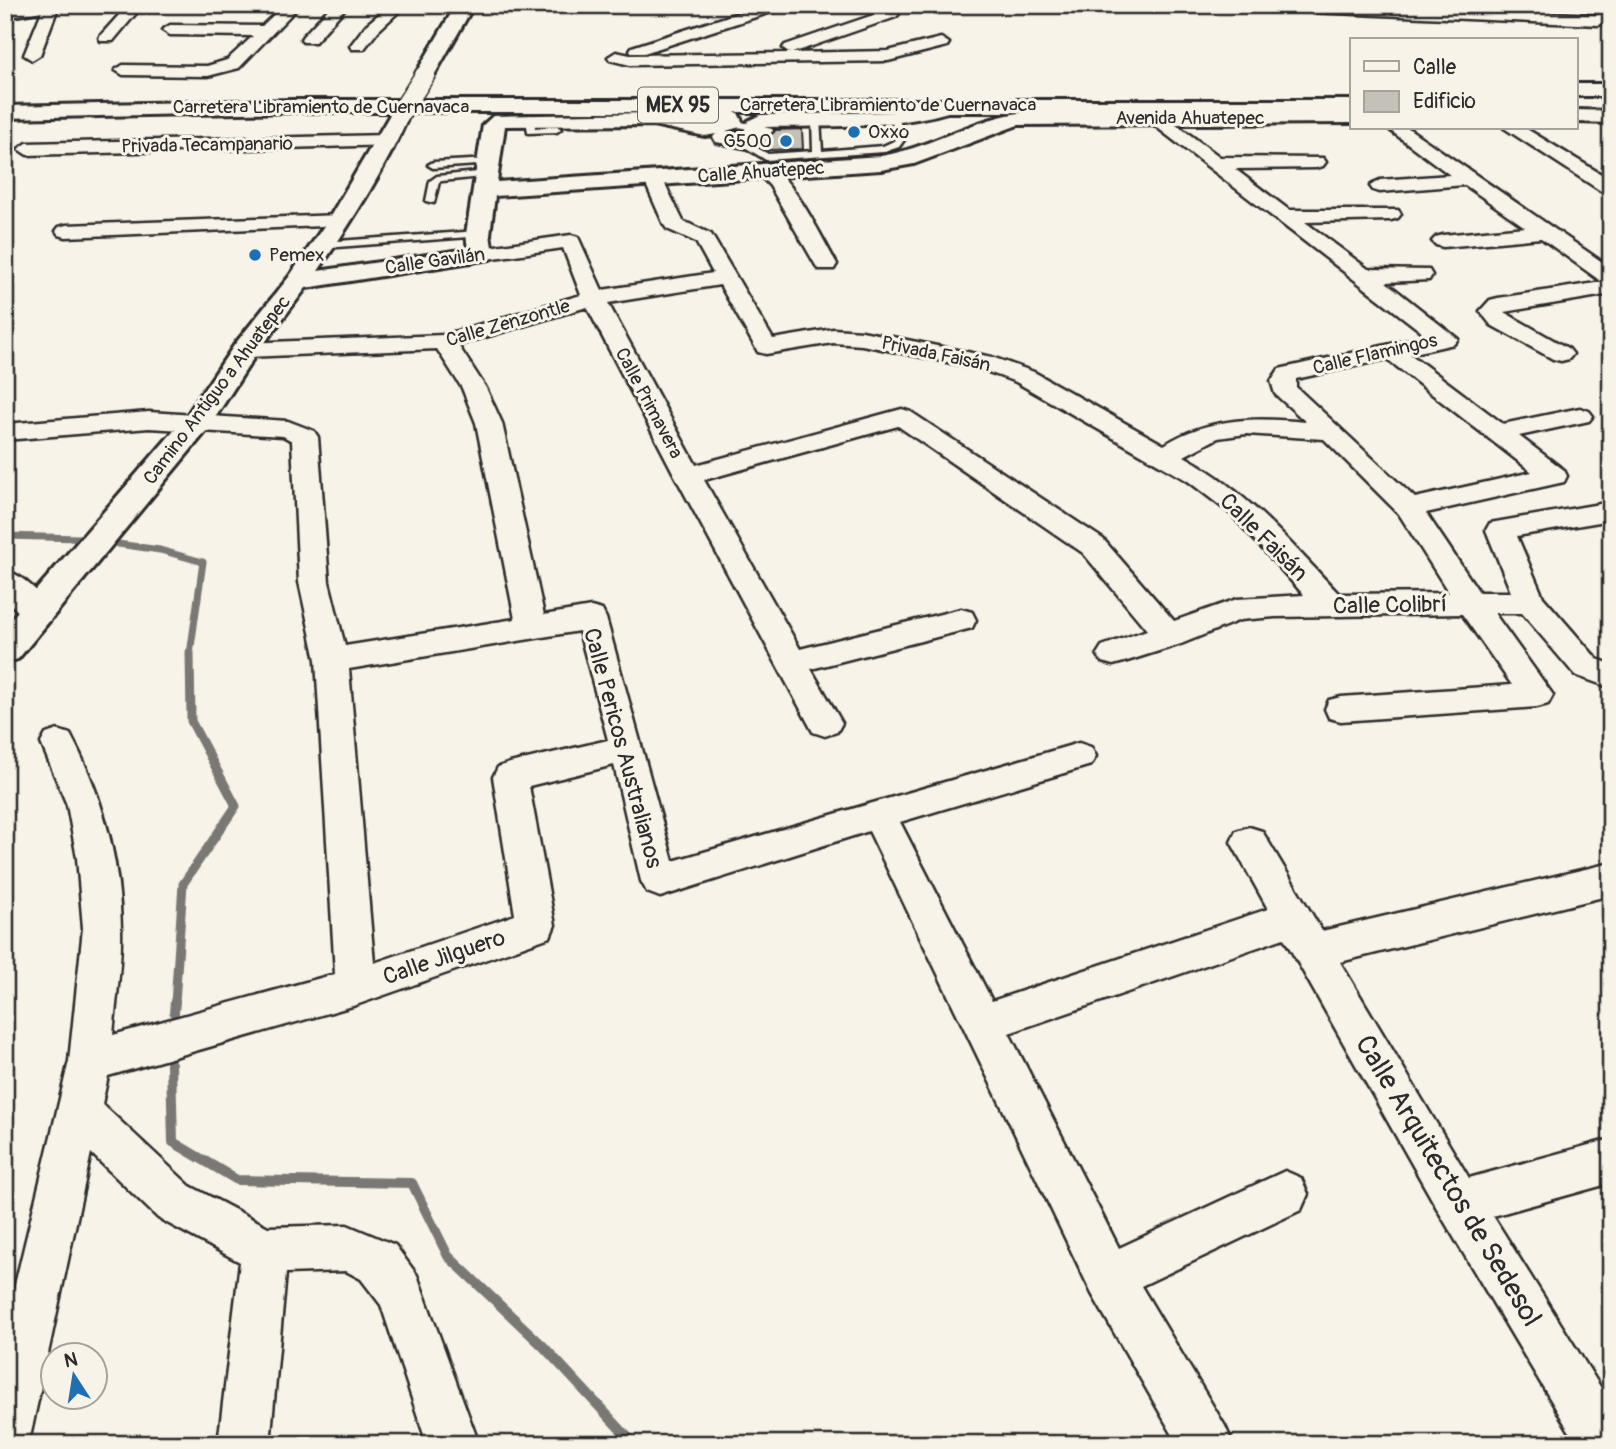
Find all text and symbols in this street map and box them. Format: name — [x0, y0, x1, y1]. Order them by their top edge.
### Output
legend — [1350, 38, 1578, 130]
text: Calle — [1413, 54, 1457, 81]
road number: MEX 95 — [638, 88, 718, 122]
text: Edificio — [1413, 88, 1476, 115]
street label: Carretera Libramiento de Cuernavaca — [740, 93, 1036, 117]
street label: Carretera Libramiento de Cuernavaca — [173, 95, 469, 119]
street label: Avenida Ahuatepec — [1115, 106, 1265, 130]
place label: Oxxo — [868, 120, 909, 144]
marker: Oxxo — [846, 124, 862, 140]
place label: G500 — [723, 129, 772, 153]
street label: Privada Tecampanario — [121, 132, 293, 158]
marker: G500 — [778, 133, 794, 149]
street label: Calle Ahuatepec — [697, 156, 826, 188]
street label: Calle Gavilán — [384, 242, 486, 280]
place label: Pemex — [269, 243, 324, 267]
marker: Pemex — [247, 247, 263, 263]
street label: Camino Antiguo a Ahuatepec — [138, 290, 296, 489]
street label: Calle Zenzontle — [443, 294, 573, 352]
street label: Calle Flamingos — [1310, 328, 1440, 380]
street label: Privada Faisán — [879, 331, 993, 377]
street label: Calle Primavera — [610, 343, 688, 463]
street label: Calle Faisán — [1214, 487, 1314, 587]
street label: Calle Colibrí — [1333, 590, 1447, 620]
street label: Calle Pericos Australianos — [577, 625, 669, 871]
street label: Calle Jilguero — [379, 923, 509, 991]
street label: Calle Arquitectos de Sedesol — [1347, 1029, 1549, 1333]
north arrow — [38, 1340, 108, 1410]
text: N — [62, 1347, 80, 1373]

